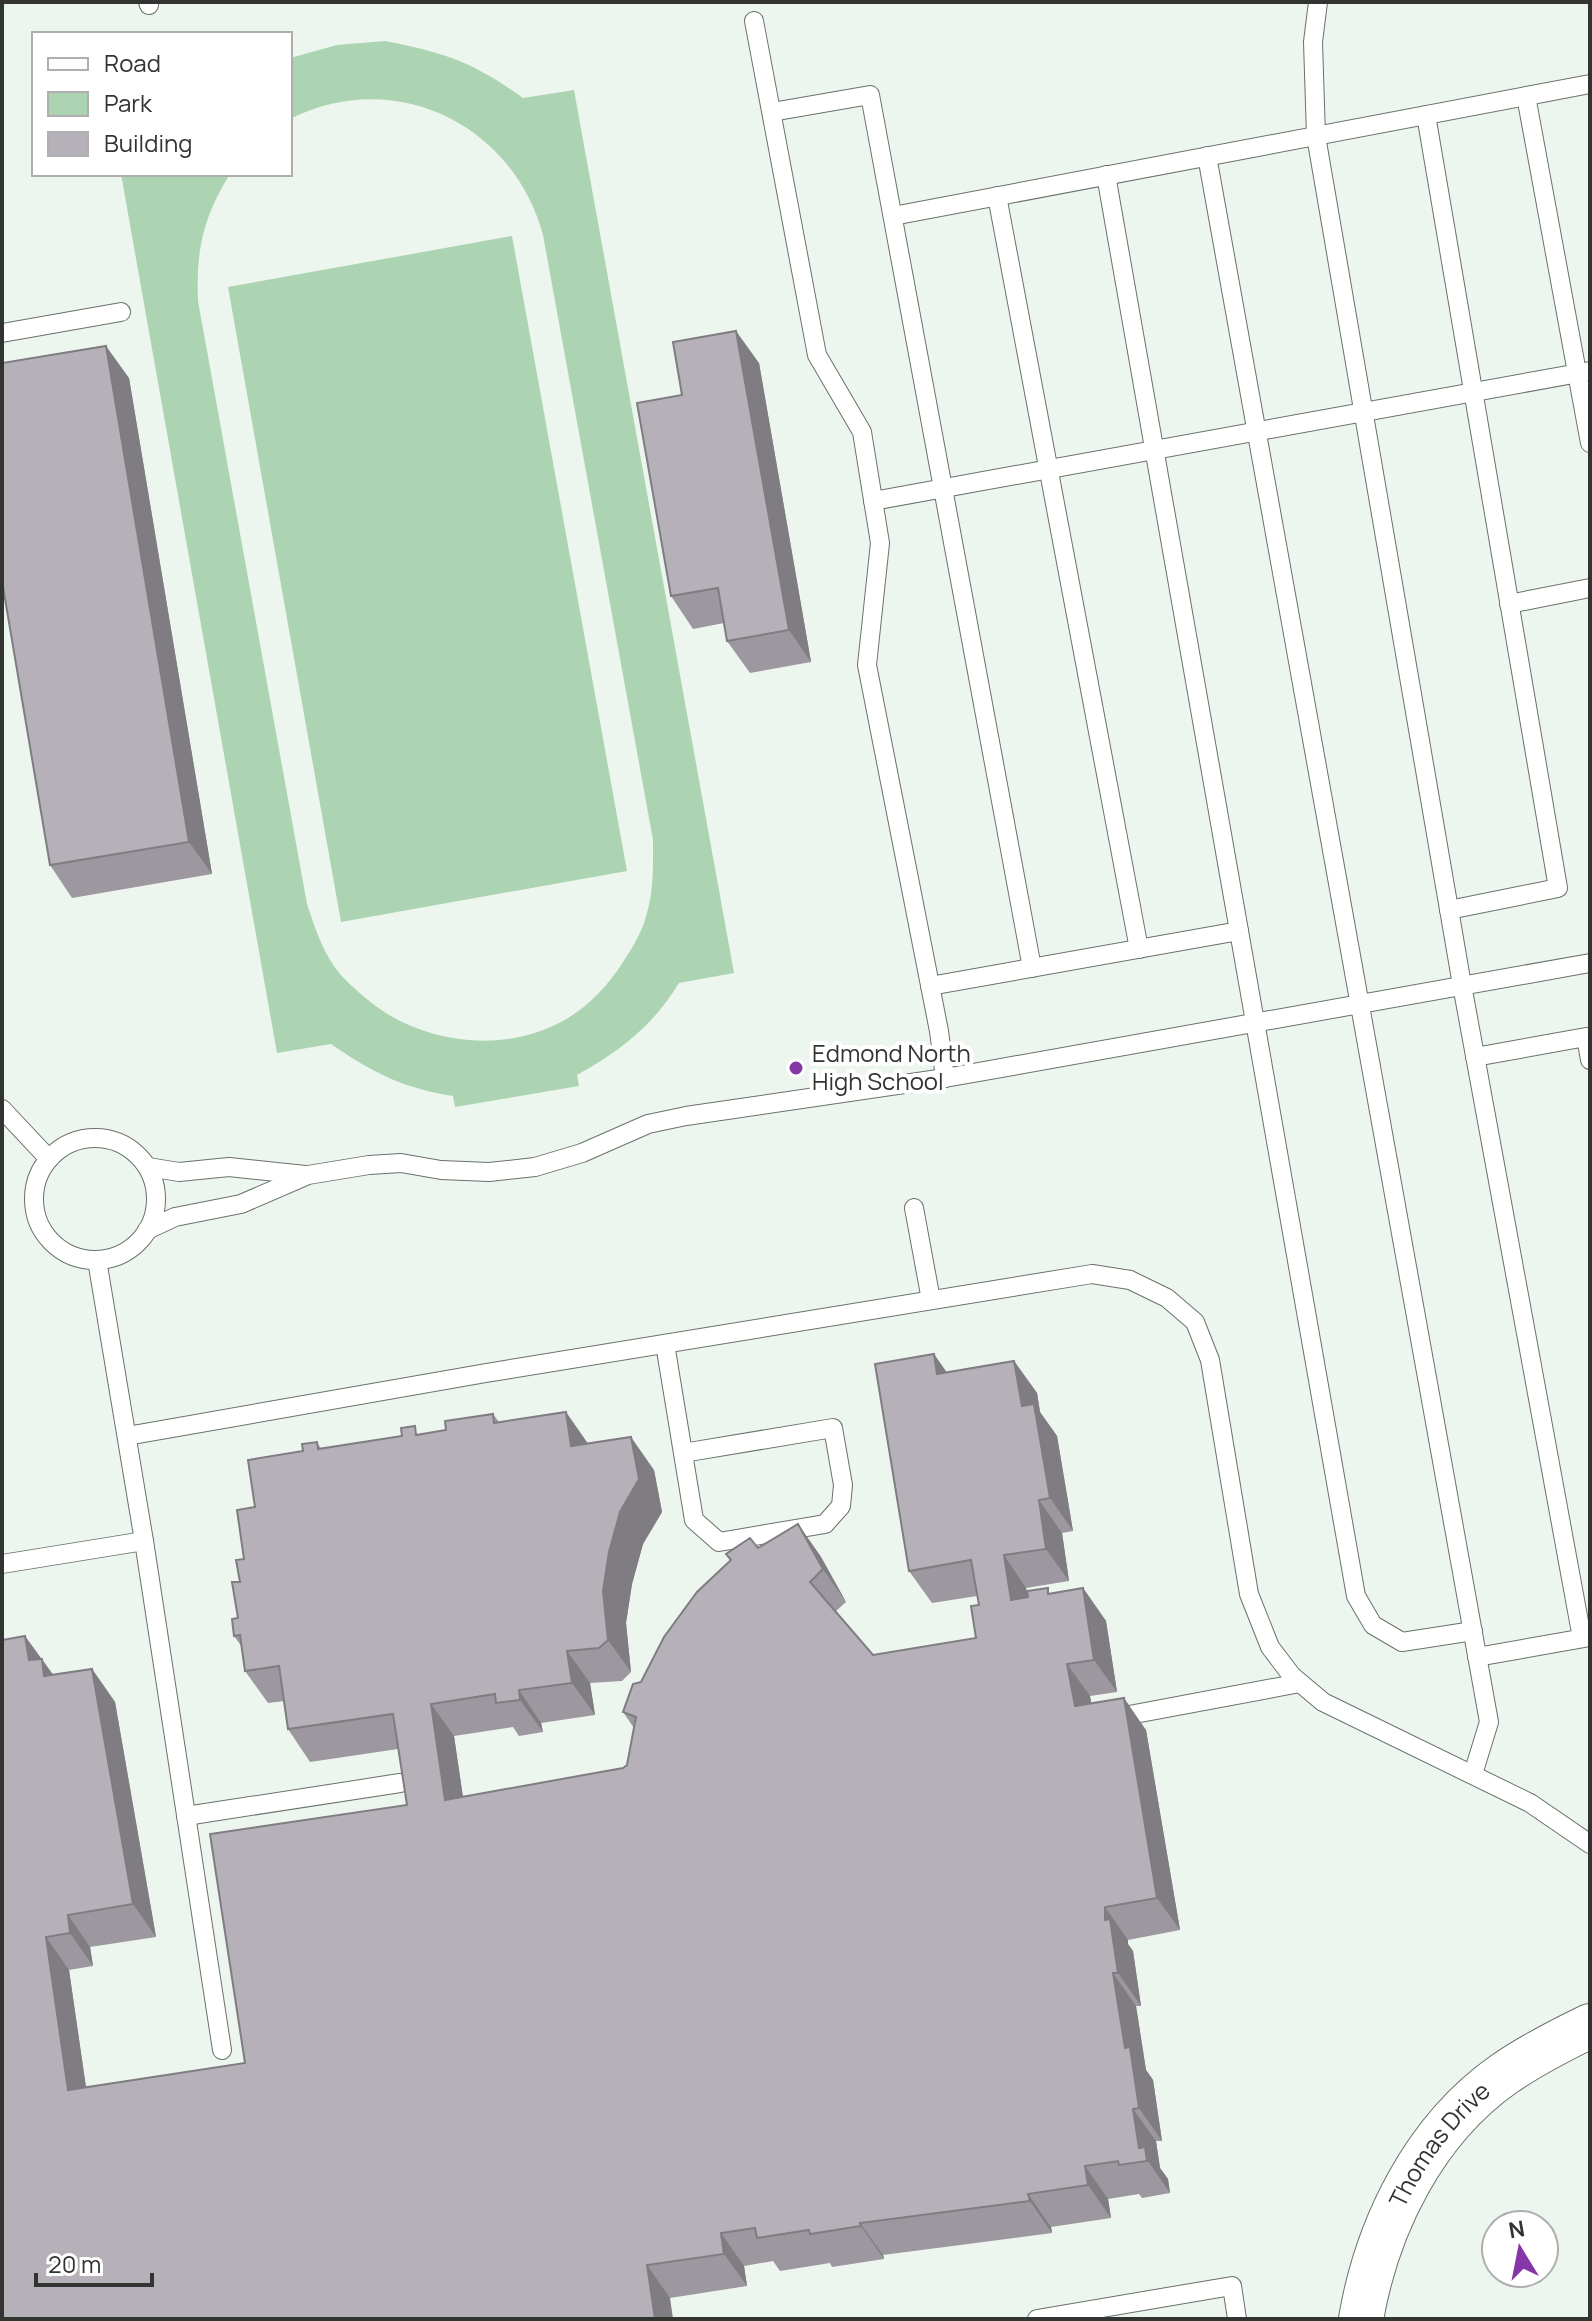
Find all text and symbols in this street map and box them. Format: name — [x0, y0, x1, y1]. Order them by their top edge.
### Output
legend — [32, 32, 292, 176]
text: Road — [104, 46, 161, 79]
text: Park — [104, 86, 153, 119]
text: Building — [104, 126, 192, 159]
place label: Edmond North High School — [812, 1036, 971, 1097]
marker: Edmond North High School — [787, 1059, 805, 1077]
street label: Thomas Drive — [1380, 2074, 1496, 2212]
north arrow — [1480, 2209, 1560, 2289]
text: N — [1506, 2213, 1527, 2245]
scale bar — [36, 2237, 152, 2287]
text: 20 m — [48, 2247, 101, 2280]

